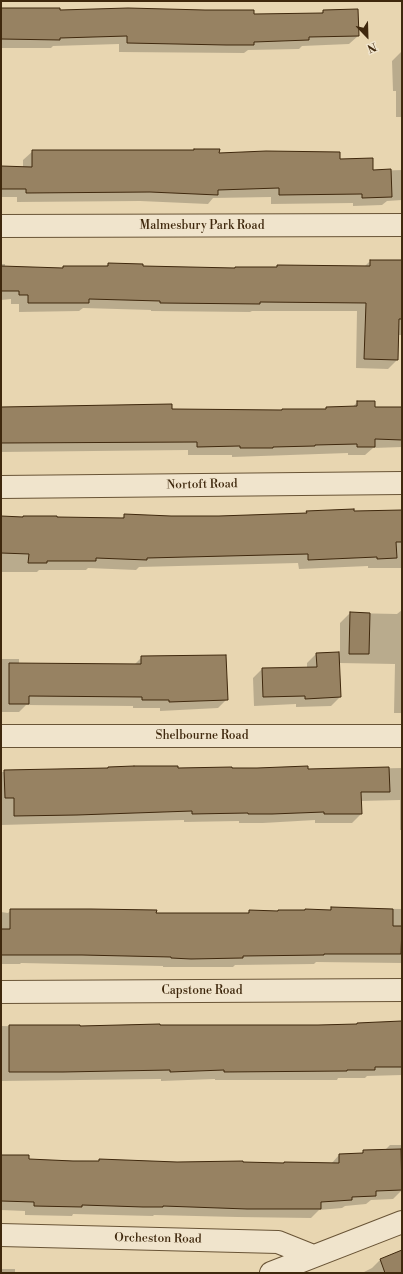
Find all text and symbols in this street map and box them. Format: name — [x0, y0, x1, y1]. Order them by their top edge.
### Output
north arrow — [347, 16, 387, 56]
text: N — [365, 39, 378, 55]
street label: Malmesbury Park Road — [140, 219, 264, 233]
street label: Nortoft Road — [166, 477, 238, 493]
street label: Shelbourne Road — [156, 729, 248, 743]
street label: Capstone Road — [162, 984, 242, 998]
street label: Orcheston Road — [114, 1231, 202, 1247]

